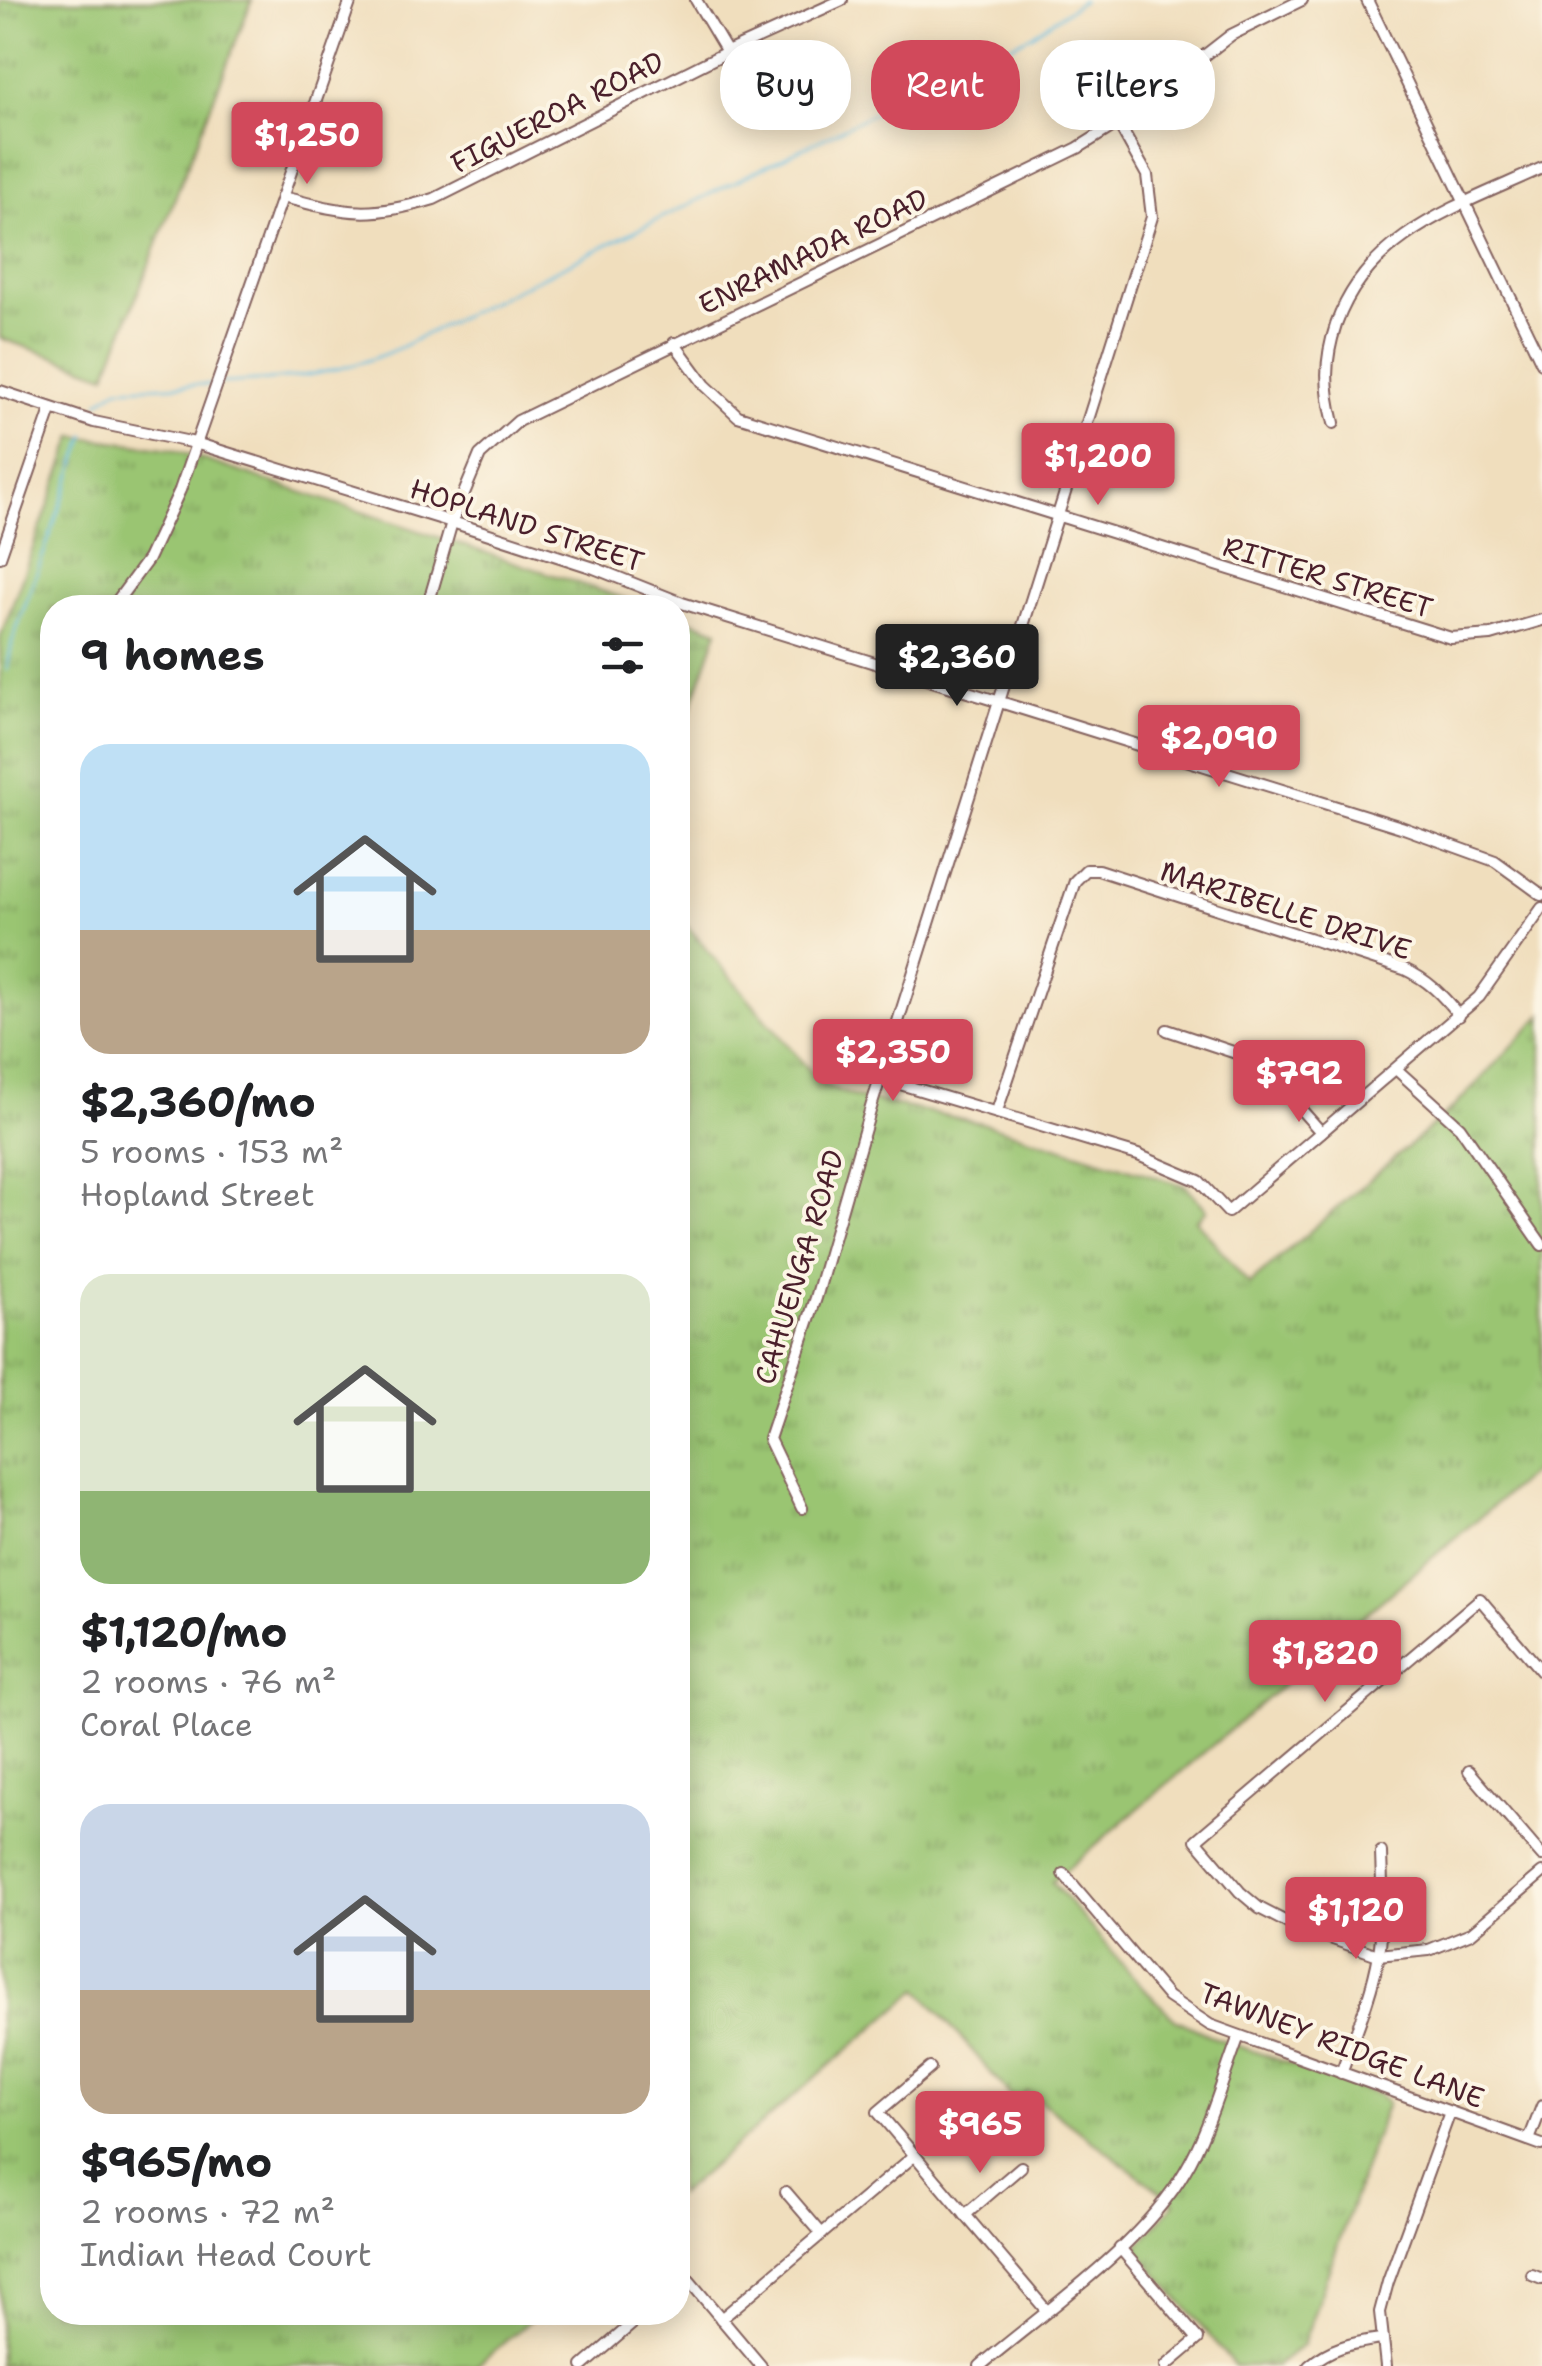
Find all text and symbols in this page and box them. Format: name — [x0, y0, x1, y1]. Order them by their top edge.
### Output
chip: Buy — [720, 40, 851, 130]
chip: Rent — [871, 40, 1020, 130]
chip: Filters — [1040, 40, 1215, 130]
street label: FIGUEROA ROAD — [444, 42, 670, 182]
pin: $1,250 — [226, 102, 388, 187]
text: $1,250 — [254, 113, 360, 156]
street label: ENRAMADA ROAD — [692, 179, 934, 323]
pin: $1,200 — [1017, 423, 1179, 508]
text: $1,200 — [1044, 434, 1152, 477]
street label: HOPLAND STREET — [405, 469, 649, 581]
street label: RITTER STREET — [1218, 527, 1438, 627]
pin: $2,360 — [876, 624, 1038, 709]
text: 9 homes — [80, 627, 265, 683]
icon: filters — [595, 628, 650, 683]
text: $2,360 — [898, 635, 1016, 678]
pin: $2,090 — [1138, 705, 1300, 790]
text: $2,090 — [1160, 716, 1278, 759]
icon: home — [275, 809, 455, 989]
street label: MARIBELLE DRIVE — [1156, 852, 1416, 968]
pin: $2,350 — [812, 1019, 974, 1104]
text: $2,350 — [835, 1030, 951, 1073]
pin: $792 — [1240, 1040, 1358, 1125]
text: $792 — [1255, 1051, 1343, 1094]
text: $2,360/mo — [80, 1074, 316, 1130]
text: 5 rooms · 153 m² — [80, 1130, 343, 1173]
street label: CAHUENGA ROAD — [745, 1145, 853, 1389]
text: Hopland Street — [80, 1173, 315, 1216]
icon: home — [275, 1339, 455, 1519]
text: $1,120/mo — [80, 1604, 288, 1660]
pin: $1,820 — [1244, 1620, 1406, 1705]
text: $1,820 — [1271, 1631, 1379, 1674]
text: 2 rooms · 76 m² — [80, 1660, 336, 1703]
text: Coral Place — [80, 1703, 253, 1746]
icon: home — [275, 1869, 455, 2049]
pin: $1,120 — [1275, 1877, 1437, 1962]
text: $1,120 — [1307, 1888, 1405, 1931]
street label: TAWNEY RIDGE LANE — [1194, 1973, 1490, 2117]
pin: $965 — [921, 2091, 1039, 2176]
text: $965 — [937, 2102, 1023, 2145]
text: $965/mo — [80, 2134, 272, 2190]
text: 2 rooms · 72 m² — [80, 2190, 335, 2233]
text: Indian Head Court — [80, 2233, 372, 2276]

